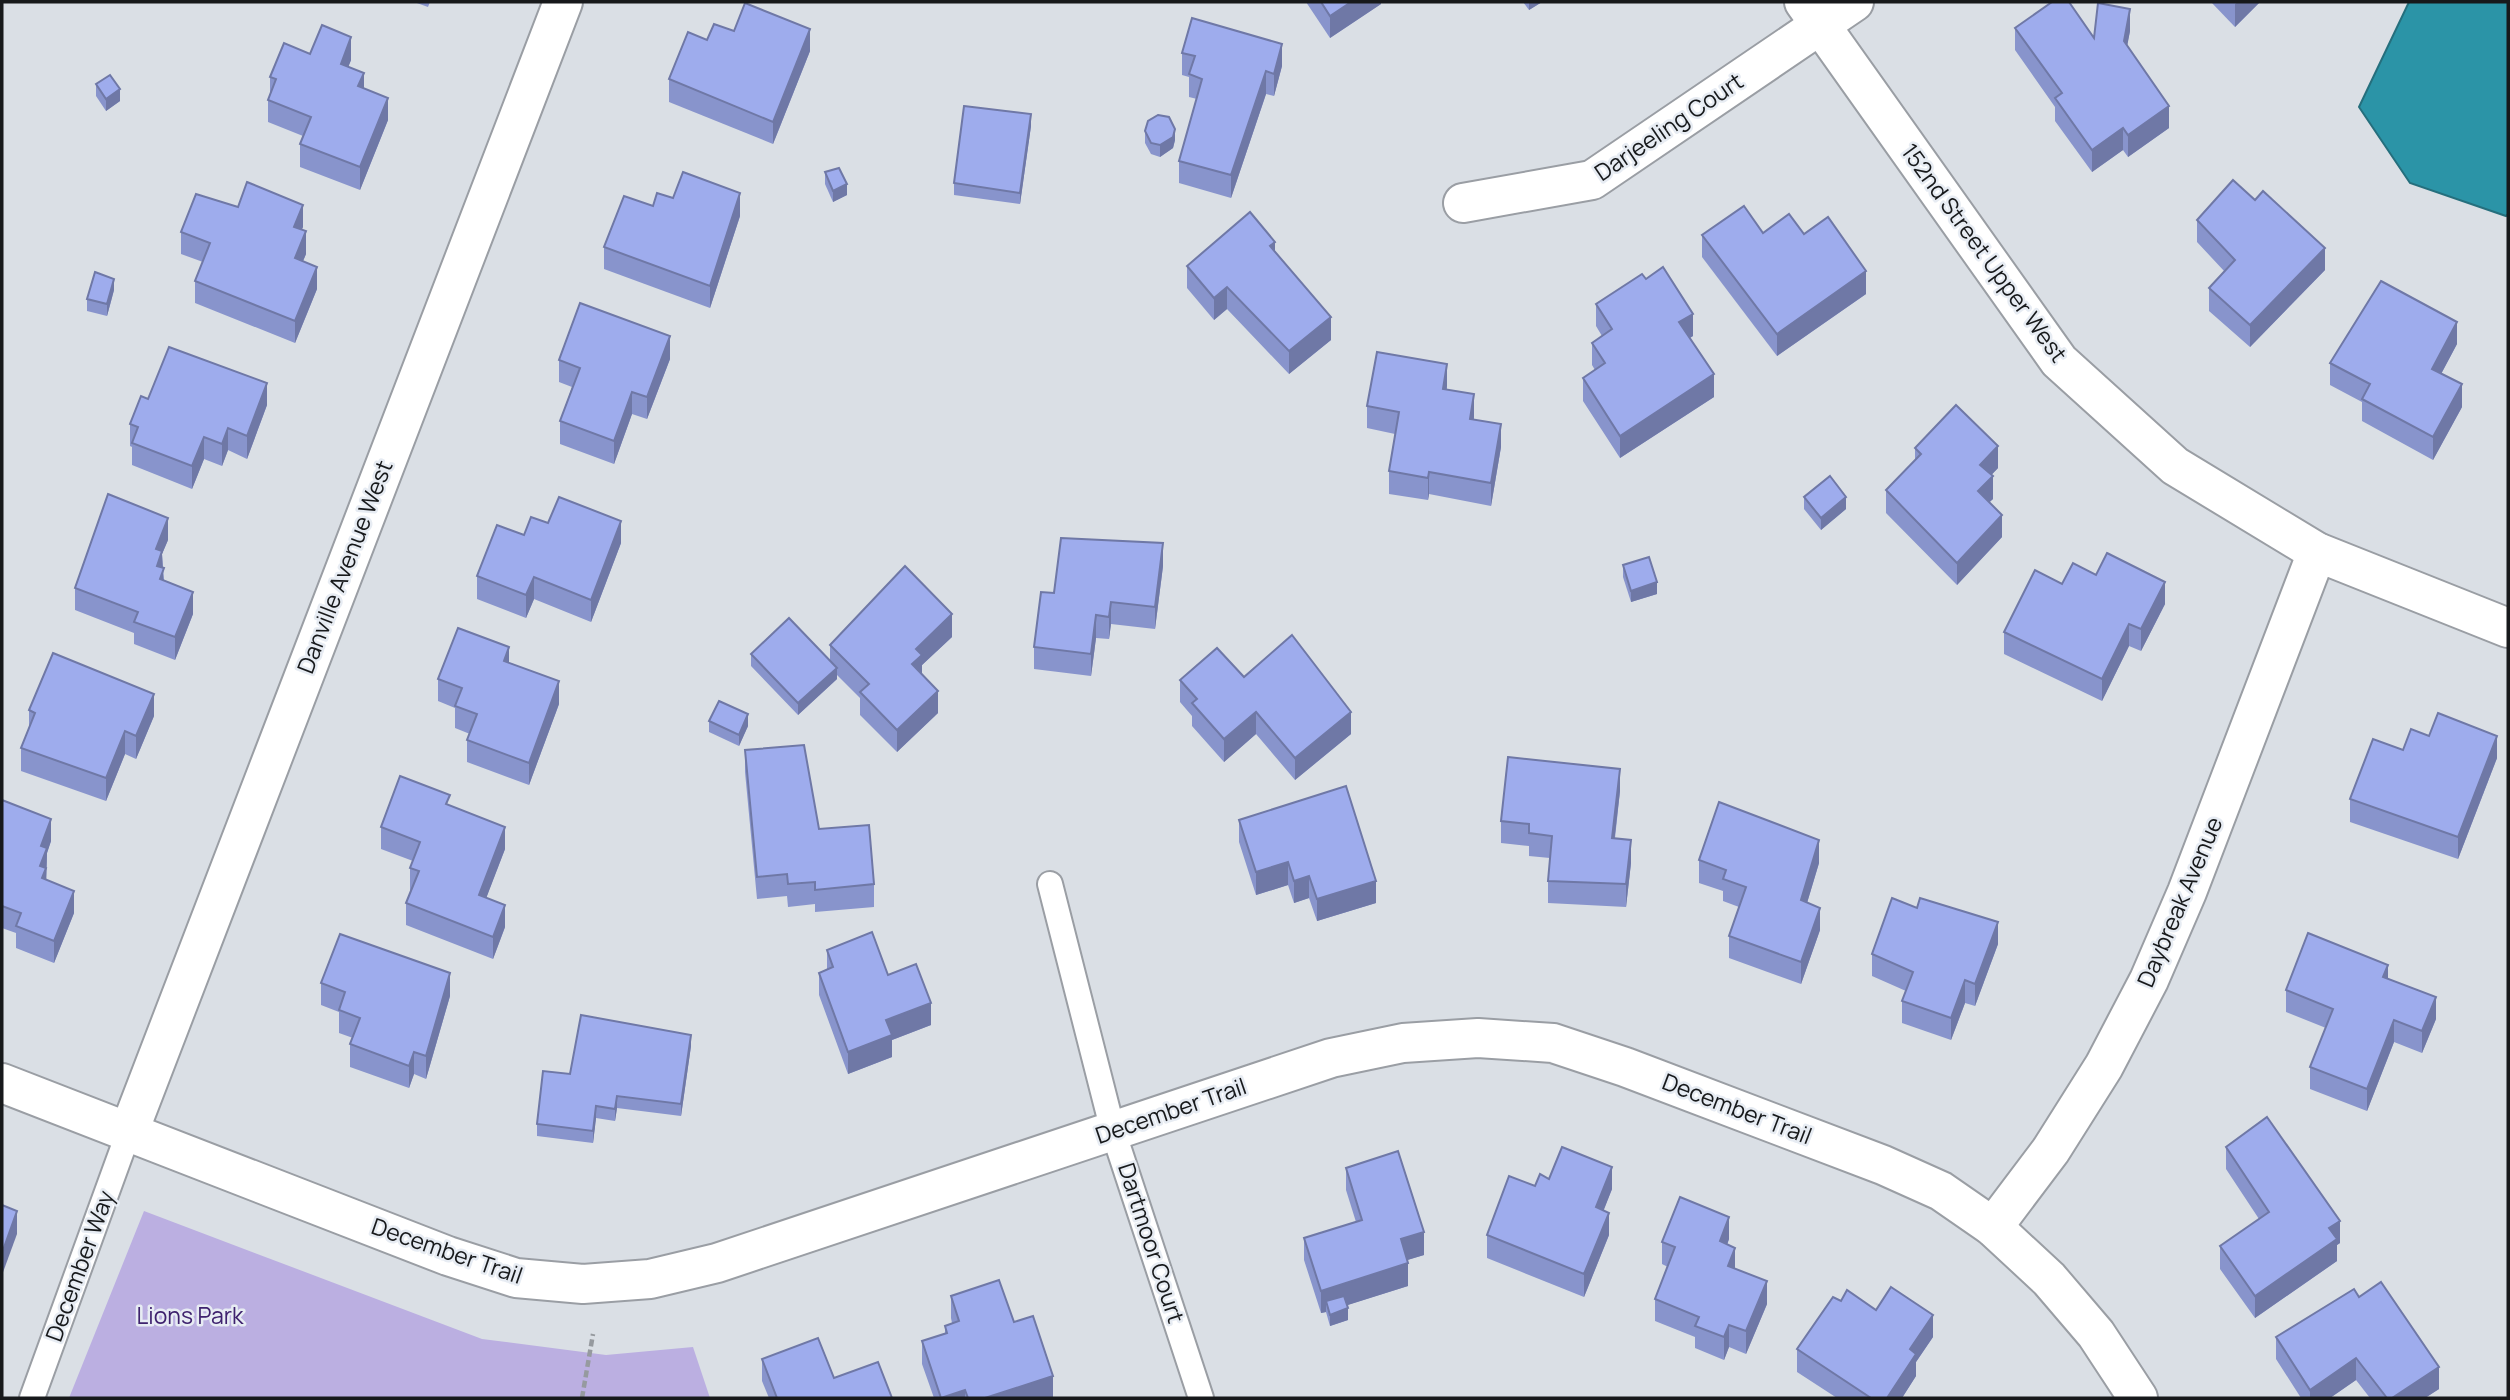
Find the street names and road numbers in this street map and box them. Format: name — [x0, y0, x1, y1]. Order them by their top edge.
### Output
street label: Darjeeling Court — [1588, 65, 1749, 188]
street label: 152nd Street Upper West — [1894, 137, 2075, 368]
street label: Danville Avenue West — [289, 455, 399, 678]
street label: Daybreak Avenue — [2129, 812, 2229, 992]
street label: December Trail — [1658, 1065, 1817, 1151]
street label: December Trail — [1091, 1069, 1250, 1151]
street label: Dartmoor Court — [1111, 1159, 1193, 1327]
street label: December Way — [37, 1186, 121, 1346]
street label: December Trail — [368, 1209, 527, 1291]

